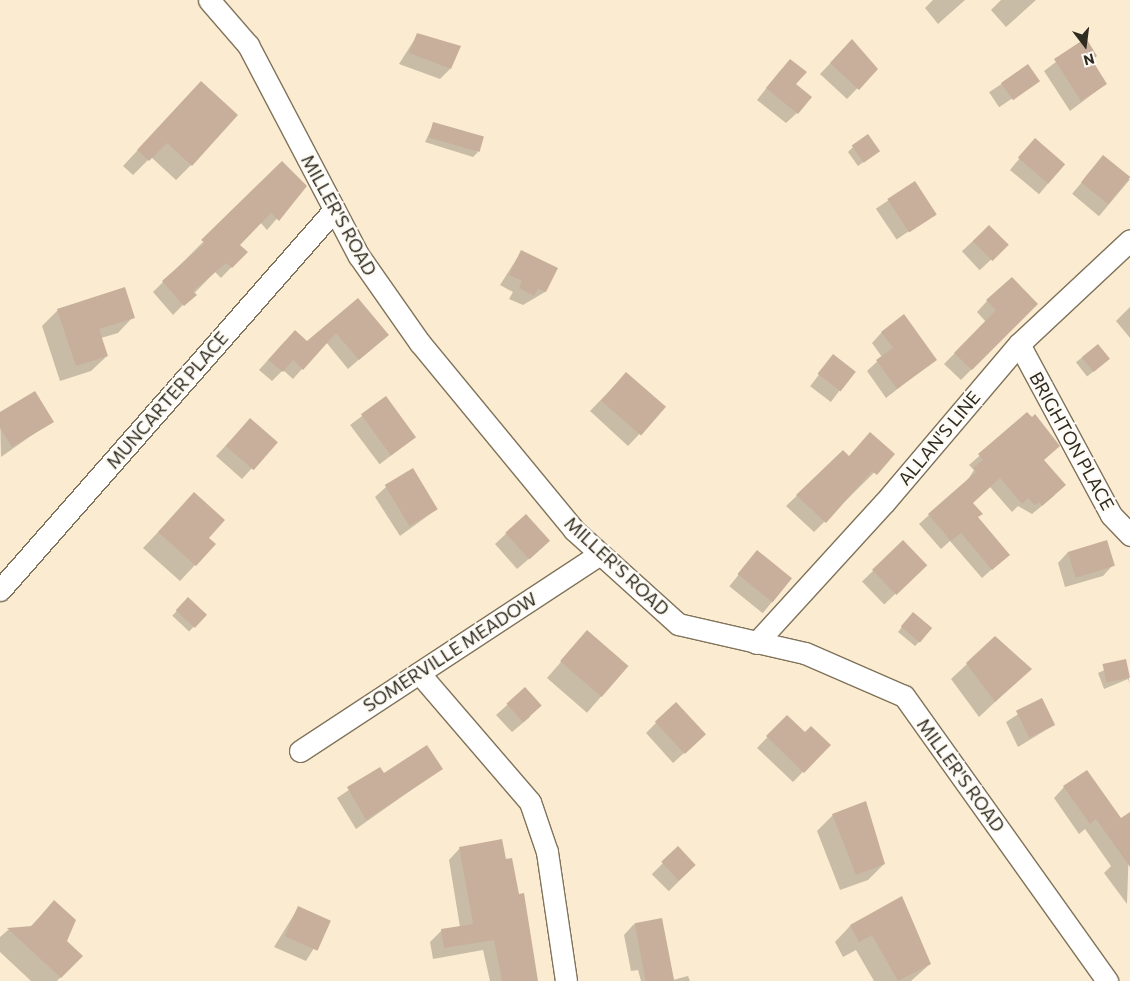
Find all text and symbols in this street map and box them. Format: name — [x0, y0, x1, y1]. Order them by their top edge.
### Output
north arrow — [1060, 20, 1110, 70]
text: N — [1082, 50, 1096, 70]
street label: MILLER'S ROAD — [297, 151, 381, 279]
street label: MUNCARTER PLACE — [102, 327, 232, 473]
street label: BRIGHTON PLACE — [1025, 368, 1119, 514]
street label: ALLAN'S LINE — [893, 387, 985, 489]
street label: MILLER'S ROAD — [560, 512, 674, 620]
street label: SOMERVILLE MEADOW — [359, 588, 541, 716]
street label: MILLER'S ROAD — [913, 714, 1009, 836]

